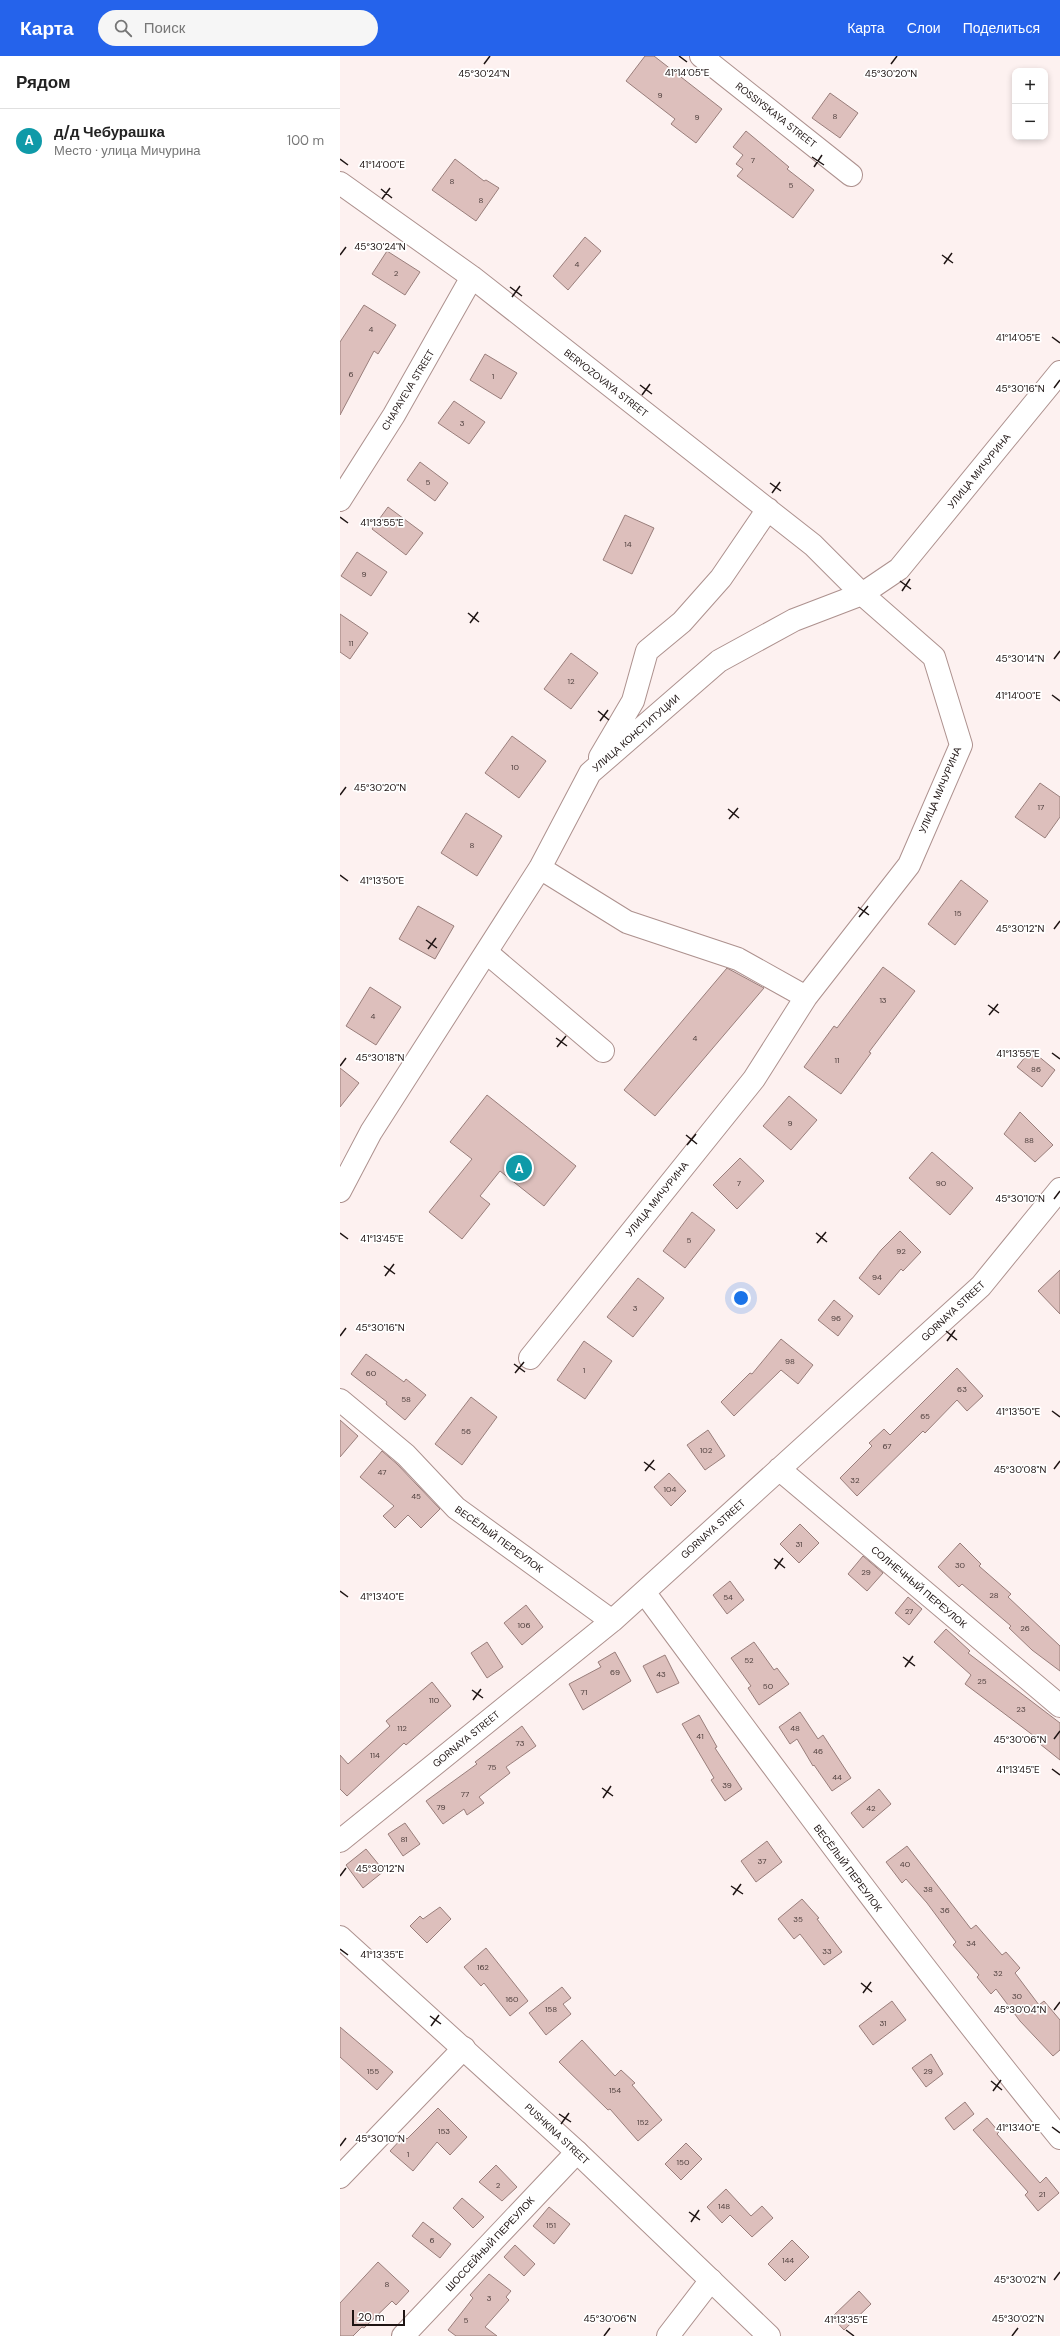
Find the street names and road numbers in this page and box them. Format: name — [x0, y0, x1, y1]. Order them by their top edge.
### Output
street label: ROSSIYSKAYA STREET — [733, 79, 819, 151]
street label: BERYOZOVAYA STREET — [561, 346, 651, 420]
street label: CHAPAYEVA STREET — [379, 347, 437, 433]
street label: УЛИЦА МИЧУРИНА — [945, 431, 1013, 511]
street label: УЛИЦА КОНСТИТУЦИИ — [590, 691, 682, 775]
street label: УЛИЦА МИЧУРИНА — [916, 744, 964, 835]
street label: УЛИЦА МИЧУРИНА — [623, 1159, 691, 1239]
street label: GORNAYA STREET — [918, 1278, 988, 1344]
street label: GORNAYA STREET — [678, 1496, 748, 1561]
street label: ВЕСЁЛЫЙ ПЕРЕУЛОК — [452, 1503, 546, 1575]
street label: СОЛНЕЧНЫЙ ПЕРЕУЛОК — [868, 1543, 970, 1631]
street label: GORNAYA STREET — [430, 1708, 502, 1770]
street label: ВЕСЁЛЫЙ ПЕРЕУЛОК — [811, 1822, 885, 1914]
street label: PUSHKINA STREET — [522, 2101, 592, 2167]
street label: ШОССЕЙНЫЙ ПЕРЕУЛОК — [443, 2194, 537, 2294]

